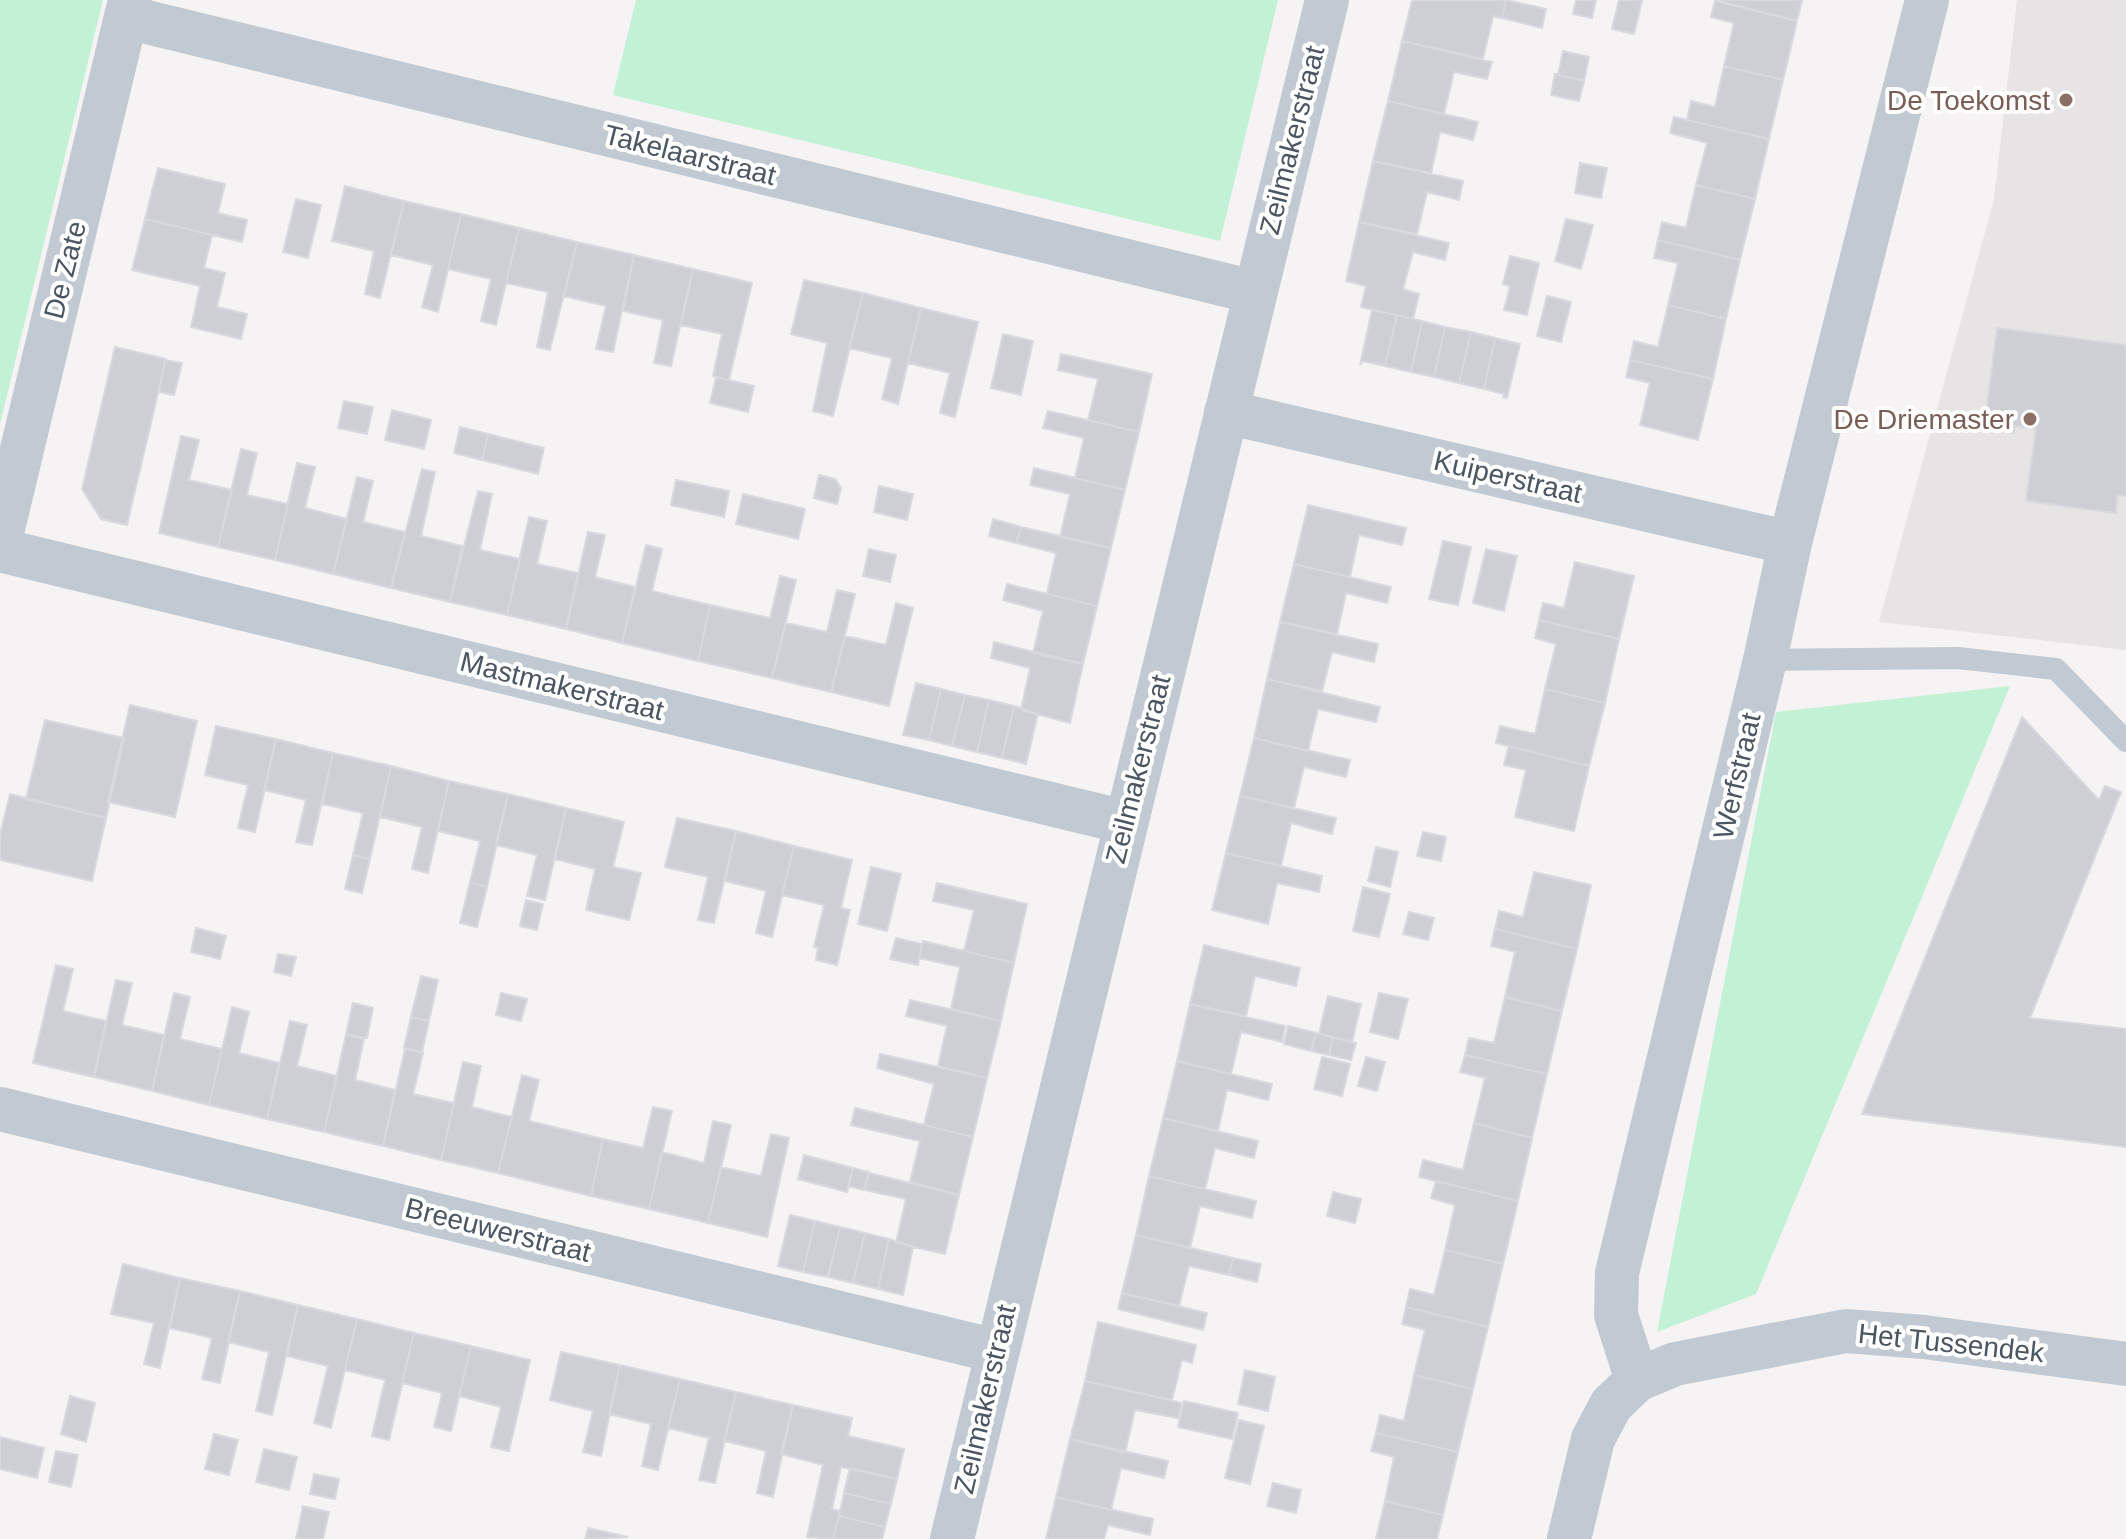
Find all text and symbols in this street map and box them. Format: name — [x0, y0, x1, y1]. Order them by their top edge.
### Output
street label: Zeilmakerstraat — [1254, 42, 1330, 237]
place label: De Toekomst — [1887, 85, 2050, 116]
marker: De Toekomst — [2057, 91, 2075, 109]
street label: Takelaarstraat — [601, 119, 779, 191]
street label: De Zate — [38, 218, 92, 322]
place label: De Driemaster — [1834, 404, 2014, 435]
marker: De Driemaster — [2021, 410, 2039, 428]
street label: Kuiperstraat — [1431, 445, 1585, 509]
street label: Mastmakerstraat — [457, 646, 667, 726]
street label: Zeilmakerstraat — [1100, 671, 1176, 866]
street label: Werfstraat — [1707, 710, 1767, 842]
street label: Breeuwerstraat — [402, 1192, 594, 1268]
street label: Zeilmakerstraat — [948, 1301, 1022, 1496]
street label: Het Tussendek — [1857, 1318, 2046, 1368]

